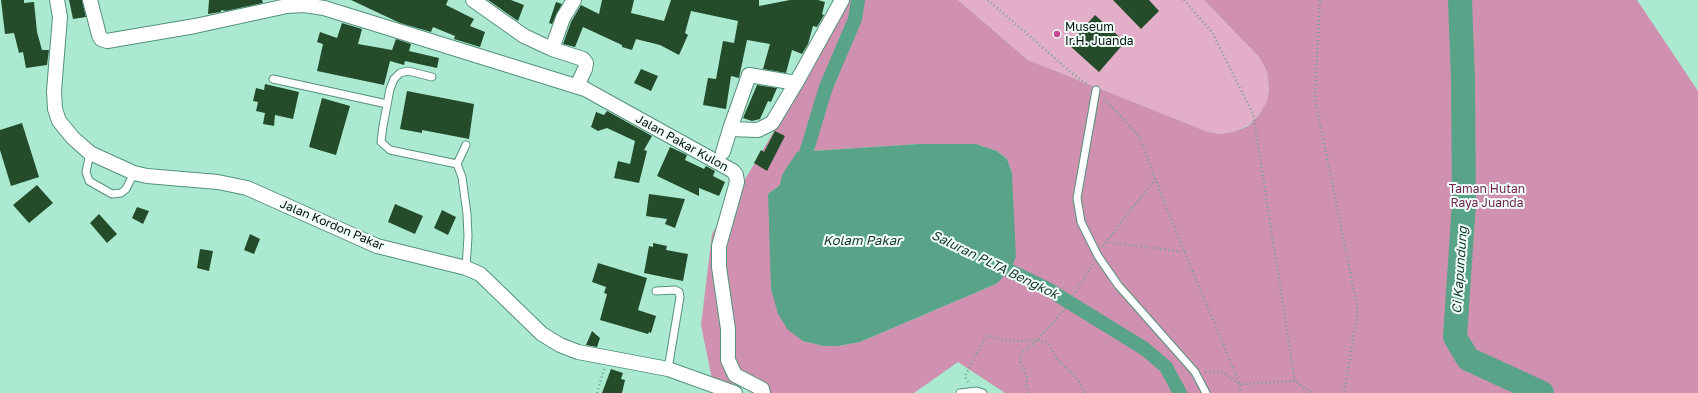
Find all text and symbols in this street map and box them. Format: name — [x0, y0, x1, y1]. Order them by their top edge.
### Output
place label: Museum Ir.H. Juanda — [1065, 20, 1134, 48]
marker: Museum Ir.H. Juanda — [1052, 29, 1062, 39]
street label: Jalan Pakar Kulon — [633, 112, 731, 174]
park label: Taman Hutan Raya Juanda — [1449, 182, 1525, 210]
street label: Jalan Kordon Pakar — [278, 197, 386, 253]
water label: Ci Kapundung — [1449, 226, 1471, 314]
water label: Saluran PLTA Bengkok — [929, 227, 1061, 303]
water label: Kolam Pakar — [823, 233, 901, 249]

